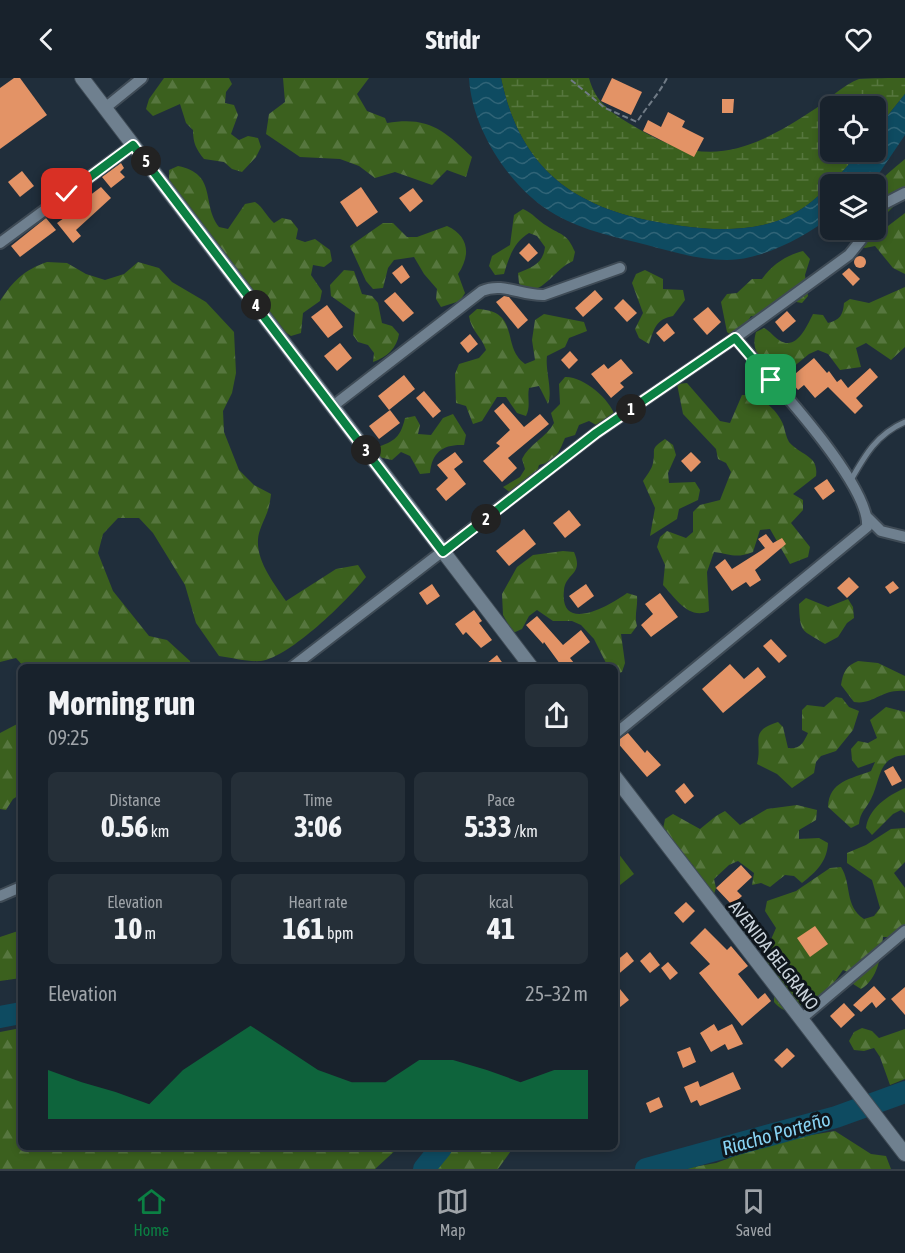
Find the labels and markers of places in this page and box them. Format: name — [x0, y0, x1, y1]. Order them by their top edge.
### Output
pin: 5 — [131, 146, 161, 176]
pin — [41, 168, 92, 219]
pin: 4 — [241, 290, 271, 320]
pin — [745, 354, 796, 405]
pin: 1 — [616, 394, 646, 424]
pin: 3 — [351, 435, 381, 465]
pin: 2 — [471, 504, 501, 534]

